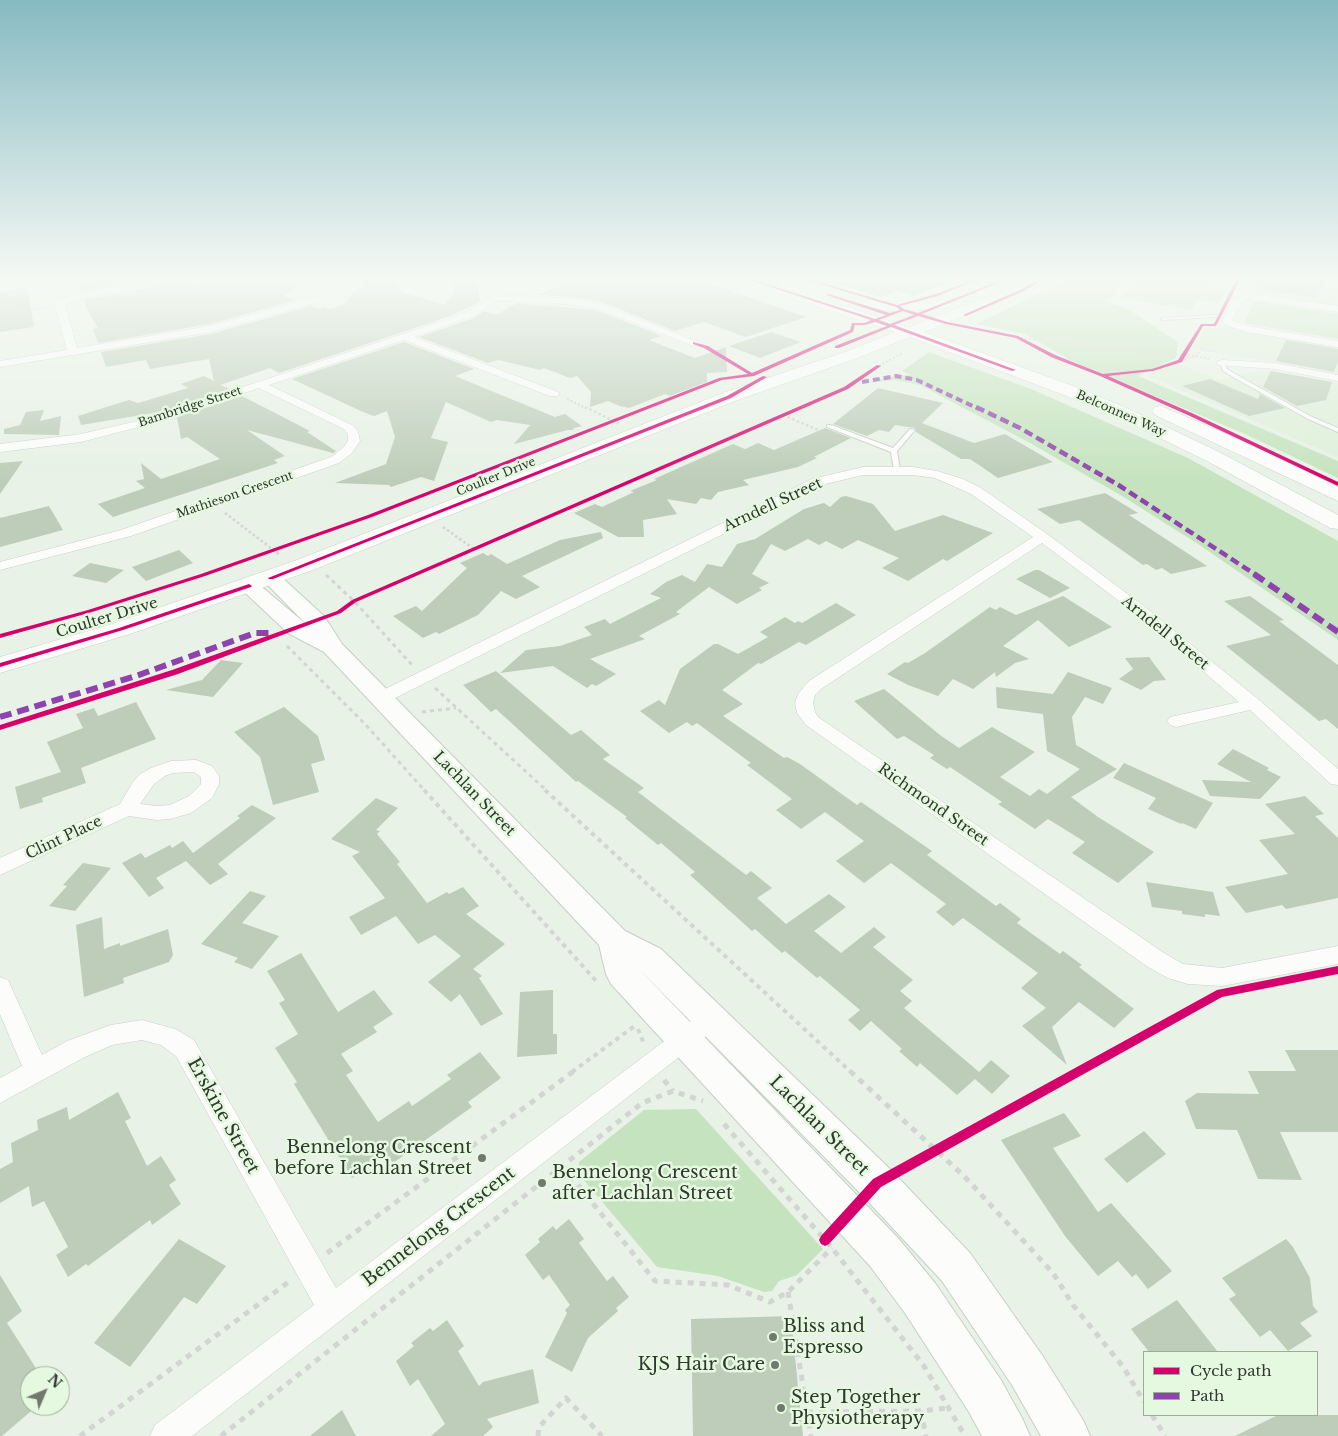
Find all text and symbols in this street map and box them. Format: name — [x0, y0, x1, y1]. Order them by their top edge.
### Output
street label: Bambridge Street — [136, 383, 244, 431]
street label: Belconnen Way — [1074, 388, 1168, 440]
street label: Coulter Drive — [454, 455, 538, 499]
street label: Mathieson Crescent — [175, 468, 295, 522]
street label: Arndell Street — [721, 474, 825, 536]
street label: Arndell Street — [1118, 592, 1212, 674]
street label: Coulter Drive — [54, 594, 160, 642]
street label: Lachlan Street — [429, 748, 519, 840]
street label: Richmond Street — [874, 760, 992, 850]
street label: Clint Place — [23, 812, 105, 864]
street label: Erskine Street — [182, 1054, 264, 1178]
street label: Lachlan Street — [764, 1071, 874, 1181]
place label: Bennelong Crescent before Lachlan Street — [274, 1137, 472, 1180]
marker: Bennelong Crescent before Lachlan Street — [476, 1152, 488, 1164]
street label: Bennelong Crescent — [358, 1162, 520, 1292]
place label: Bennelong Crescent after Lachlan Street — [552, 1162, 738, 1204]
marker: Bennelong Crescent after Lachlan Street — [536, 1177, 548, 1189]
place label: Bliss and Espresso — [783, 1316, 865, 1358]
marker: Bliss and Espresso — [767, 1331, 779, 1343]
legend — [1143, 1351, 1318, 1416]
place label: KJS Hair Care — [637, 1354, 765, 1376]
marker: KJS Hair Care — [769, 1359, 781, 1371]
text: Cycle path — [1190, 1361, 1272, 1380]
north arrow — [20, 1366, 70, 1416]
text: N — [44, 1370, 66, 1392]
text: Path — [1190, 1386, 1224, 1405]
place label: Step Together Physiotherapy — [791, 1387, 924, 1430]
marker: Step Together Physiotherapy — [775, 1402, 787, 1414]

